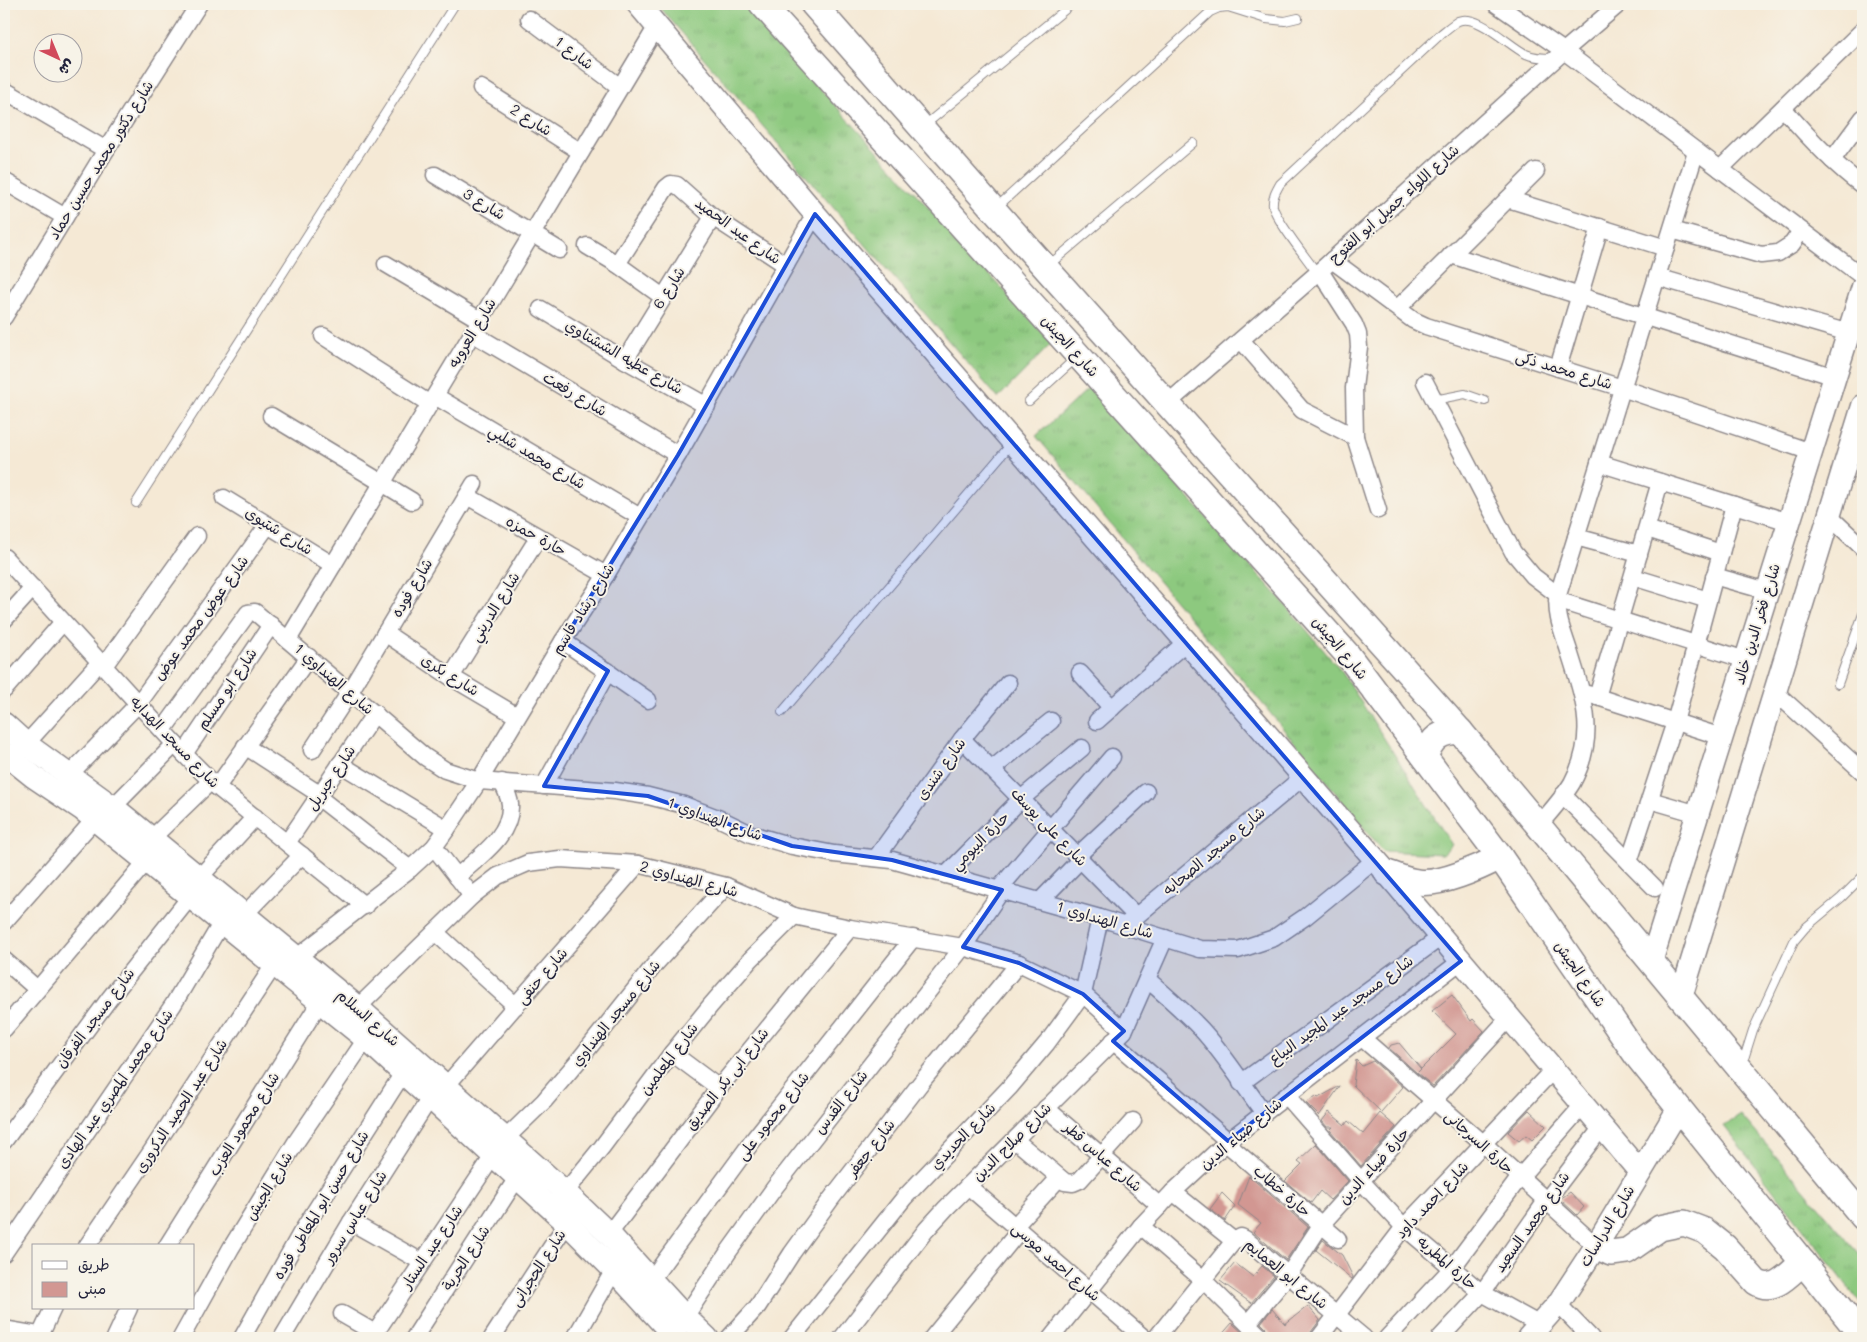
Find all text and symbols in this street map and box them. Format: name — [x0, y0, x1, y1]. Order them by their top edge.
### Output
street label: شارع 1 — [550, 31, 598, 74]
north arrow — [32, 32, 82, 82]
text: ش — [55, 56, 80, 80]
street label: شارع دكتور محمد حسين حماد — [43, 76, 158, 243]
street label: شارع 2 — [506, 99, 556, 141]
street label: شارع اللواء جميل ابو الفتوح — [1324, 139, 1463, 268]
street label: شارع 3 — [459, 183, 509, 224]
street label: شارع عبد الحميد — [691, 192, 786, 269]
street label: شارع 6 — [647, 263, 690, 313]
street label: شارع العروبه — [442, 294, 501, 372]
street label: شارع الجيش — [1037, 310, 1104, 381]
street label: شارع عطيه الششتاوي — [561, 314, 687, 400]
street label: شارع محمد ذكى — [1513, 345, 1615, 394]
street label: شارع رفعت — [539, 366, 611, 421]
street label: شارع محمد شلبي — [483, 419, 590, 496]
street label: شارع شتيوى — [241, 502, 317, 560]
street label: حارة حمزه — [503, 510, 570, 560]
street label: شارع عوض محمد عوض — [148, 551, 253, 685]
street label: شارع فوده — [386, 554, 437, 621]
street label: شارع رشاد قاسم — [546, 559, 621, 659]
street label: شارع فخر الدين خالد — [1728, 561, 1785, 687]
street label: شارع الدريني — [465, 568, 527, 647]
street label: شارع الجيش — [1308, 612, 1373, 684]
street label: شارع الهنداوي 1 — [289, 638, 379, 720]
street label: شارع ابو مسلم — [192, 644, 263, 735]
street label: شارع بكرى — [417, 649, 483, 701]
street label: شارع مسجد الهدايه — [126, 691, 225, 792]
street label: شارع شندى — [911, 733, 970, 804]
street label: شارع جبريل — [301, 741, 360, 814]
street label: شارع على يوسف — [1006, 783, 1092, 871]
street label: شارع الهنداوي 1 — [665, 792, 765, 846]
street label: شارع مسجد الصحابه — [1158, 801, 1269, 900]
street label: حارة البيومي — [946, 807, 1016, 877]
street label: شارع الهنداوي 2 — [637, 855, 741, 903]
street label: شارع الهنداوي 1 — [1054, 896, 1156, 944]
street label: شارع الجيش — [1550, 936, 1611, 1011]
street label: شارع حنفى — [511, 943, 572, 1009]
street label: شارع مسجد عبد المجيد البياع — [1264, 950, 1417, 1069]
street label: شارع مسجد الهنداوي — [566, 955, 666, 1071]
street label: شارع مسجد الفرقان — [50, 963, 139, 1072]
street label: شارع السلام — [332, 984, 404, 1052]
street label: شارع محمد المصري عبد الهادى — [51, 1005, 179, 1173]
street label: شارع المعلمين — [634, 1018, 703, 1099]
street label: شارع ابى بكر الصديق — [680, 1023, 773, 1134]
street label: شارع عبد الحميد الدكرورى — [129, 1034, 232, 1177]
street label: شارع القدس — [809, 1065, 872, 1138]
street label: شارع محمود على — [731, 1067, 814, 1164]
street label: شارع محمود العزب — [203, 1068, 284, 1180]
street label: شارع ضياء الدين — [1195, 1093, 1286, 1174]
street label: شارع الحديدي — [925, 1097, 1001, 1175]
street label: شارع صلاح الدين — [968, 1098, 1056, 1186]
street label: حارة السرجانى — [1440, 1105, 1518, 1178]
street label: شارع جعفر — [840, 1115, 900, 1182]
street label: شارع عباس قطر — [1058, 1116, 1147, 1196]
street label: حارة ضياء الدين — [1333, 1123, 1413, 1208]
street label: شارع حسن ابو المعاطى فوده — [268, 1126, 373, 1283]
street label: شارع الجيش — [240, 1147, 297, 1224]
street label: شارع احمد داود — [1390, 1156, 1473, 1243]
street label: حارة خطاب — [1250, 1160, 1316, 1221]
street label: شارع عباس سرور — [317, 1166, 392, 1268]
street label: شارع محمد السعيد — [1489, 1167, 1574, 1276]
street label: شارع الدراسات — [1574, 1181, 1639, 1271]
street label: شارع عبد الستار — [395, 1201, 467, 1294]
street label: شارع احمد موسى — [1007, 1217, 1105, 1306]
street label: شارع الحرية — [437, 1221, 494, 1294]
street label: شارع الحجرانى — [505, 1225, 570, 1310]
street label: حارة المطريه — [1414, 1231, 1482, 1294]
street label: شارع ابو العمايم — [1239, 1233, 1332, 1315]
legend — [32, 1244, 195, 1310]
text: طريق — [78, 1254, 110, 1274]
text: مبنى — [78, 1278, 106, 1299]

